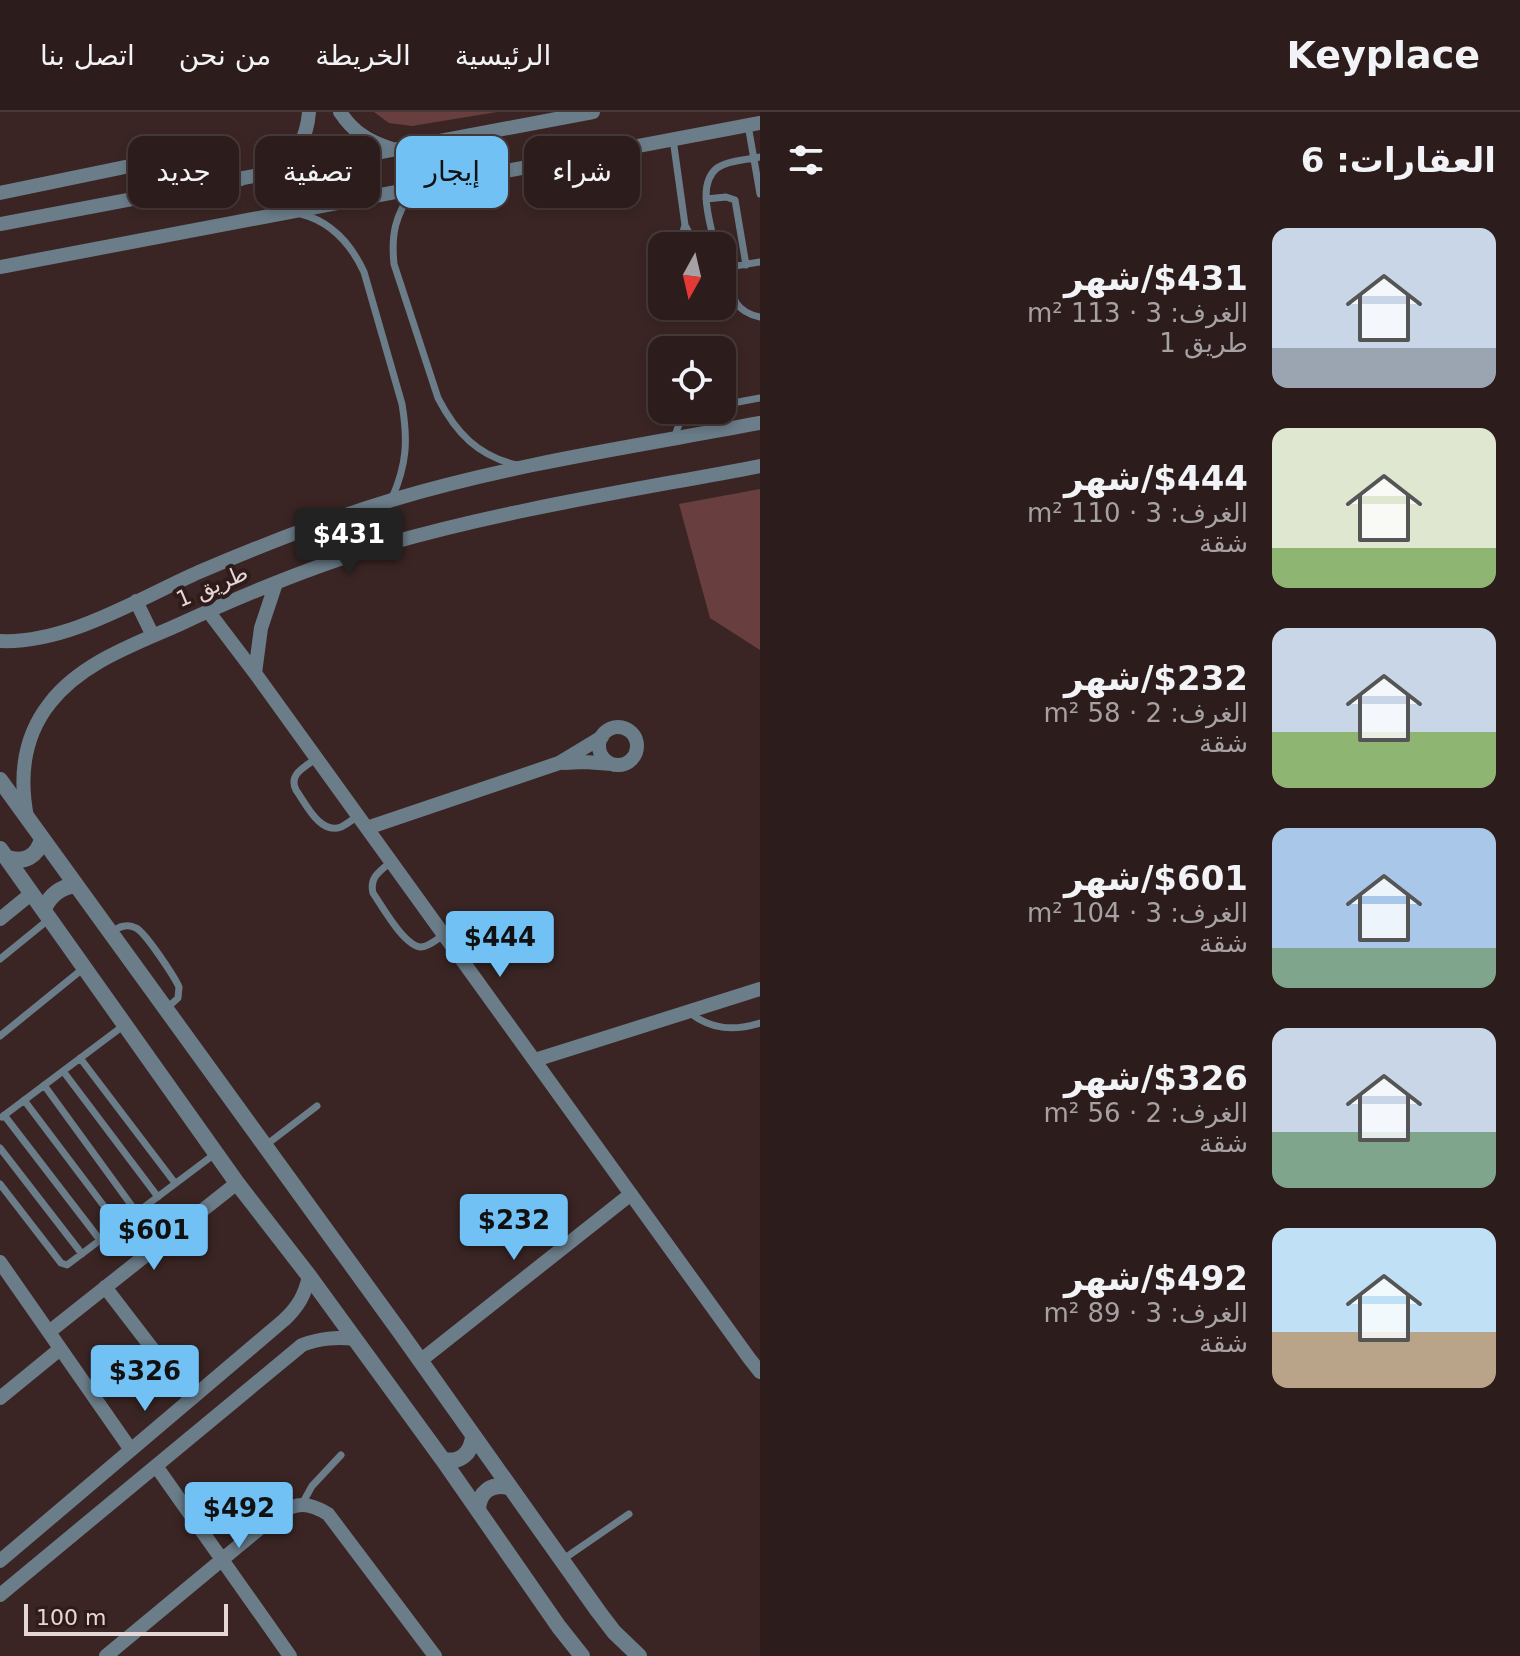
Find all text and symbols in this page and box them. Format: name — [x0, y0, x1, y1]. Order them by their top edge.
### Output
text: Keyplace — [1287, 33, 1480, 77]
text: اتصل بنا — [40, 39, 135, 72]
text: من نحن — [179, 39, 271, 72]
text: الخريطة — [315, 39, 411, 72]
text: الرئيسية — [455, 39, 551, 72]
chip: جديد — [128, 136, 239, 208]
chip: تصفية — [255, 136, 380, 208]
chip: إيجار — [396, 136, 508, 208]
chip: شراء — [524, 136, 640, 208]
icon: filters — [784, 138, 828, 182]
text: العقارات: 6 — [1301, 140, 1496, 180]
north arrow — [648, 232, 736, 320]
map controls — [648, 232, 736, 424]
text: $431/شهر — [1064, 258, 1248, 298]
icon: home — [1336, 260, 1432, 356]
text: الغرف: 3 · 113 m² — [1027, 298, 1248, 328]
text: طريق 1 — [1159, 328, 1248, 358]
button: locate — [648, 336, 736, 424]
text: $444/شهر — [1064, 458, 1248, 498]
icon: home — [1336, 460, 1432, 556]
text: الغرف: 3 · 110 m² — [1027, 498, 1248, 528]
pin: $431 — [302, 508, 396, 576]
text: $431 — [313, 519, 385, 549]
text: شقة — [1199, 528, 1248, 558]
street label: طريق 1 — [173, 560, 252, 613]
text: $232/شهر — [1064, 658, 1248, 698]
icon: home — [1336, 660, 1432, 756]
text: الغرف: 2 · 58 m² — [1044, 698, 1248, 728]
text: شقة — [1199, 728, 1248, 758]
text: $601/شهر — [1064, 858, 1248, 898]
icon: home — [1336, 860, 1432, 956]
text: الغرف: 3 · 104 m² — [1027, 898, 1248, 928]
pin: $444 — [453, 911, 547, 979]
text: $444 — [464, 922, 536, 952]
text: شقة — [1199, 928, 1248, 958]
text: $326/شهر — [1064, 1058, 1248, 1098]
icon: home — [1336, 1060, 1432, 1156]
text: الغرف: 2 · 56 m² — [1044, 1098, 1248, 1128]
text: شقة — [1199, 1128, 1248, 1158]
pin: $232 — [467, 1194, 561, 1262]
pin: $601 — [107, 1204, 201, 1272]
text: $232 — [478, 1205, 550, 1235]
text: $601 — [118, 1215, 190, 1245]
text: $492/شهر — [1064, 1258, 1248, 1298]
icon: home — [1336, 1260, 1432, 1356]
text: الغرف: 3 · 89 m² — [1044, 1298, 1248, 1328]
text: شقة — [1199, 1328, 1248, 1358]
pin: $326 — [98, 1345, 192, 1413]
text: $326 — [109, 1356, 181, 1386]
pin: $492 — [192, 1482, 286, 1550]
text: $492 — [203, 1493, 275, 1523]
scale bar — [24, 1600, 228, 1636]
text: 100 m — [36, 1605, 106, 1630]

